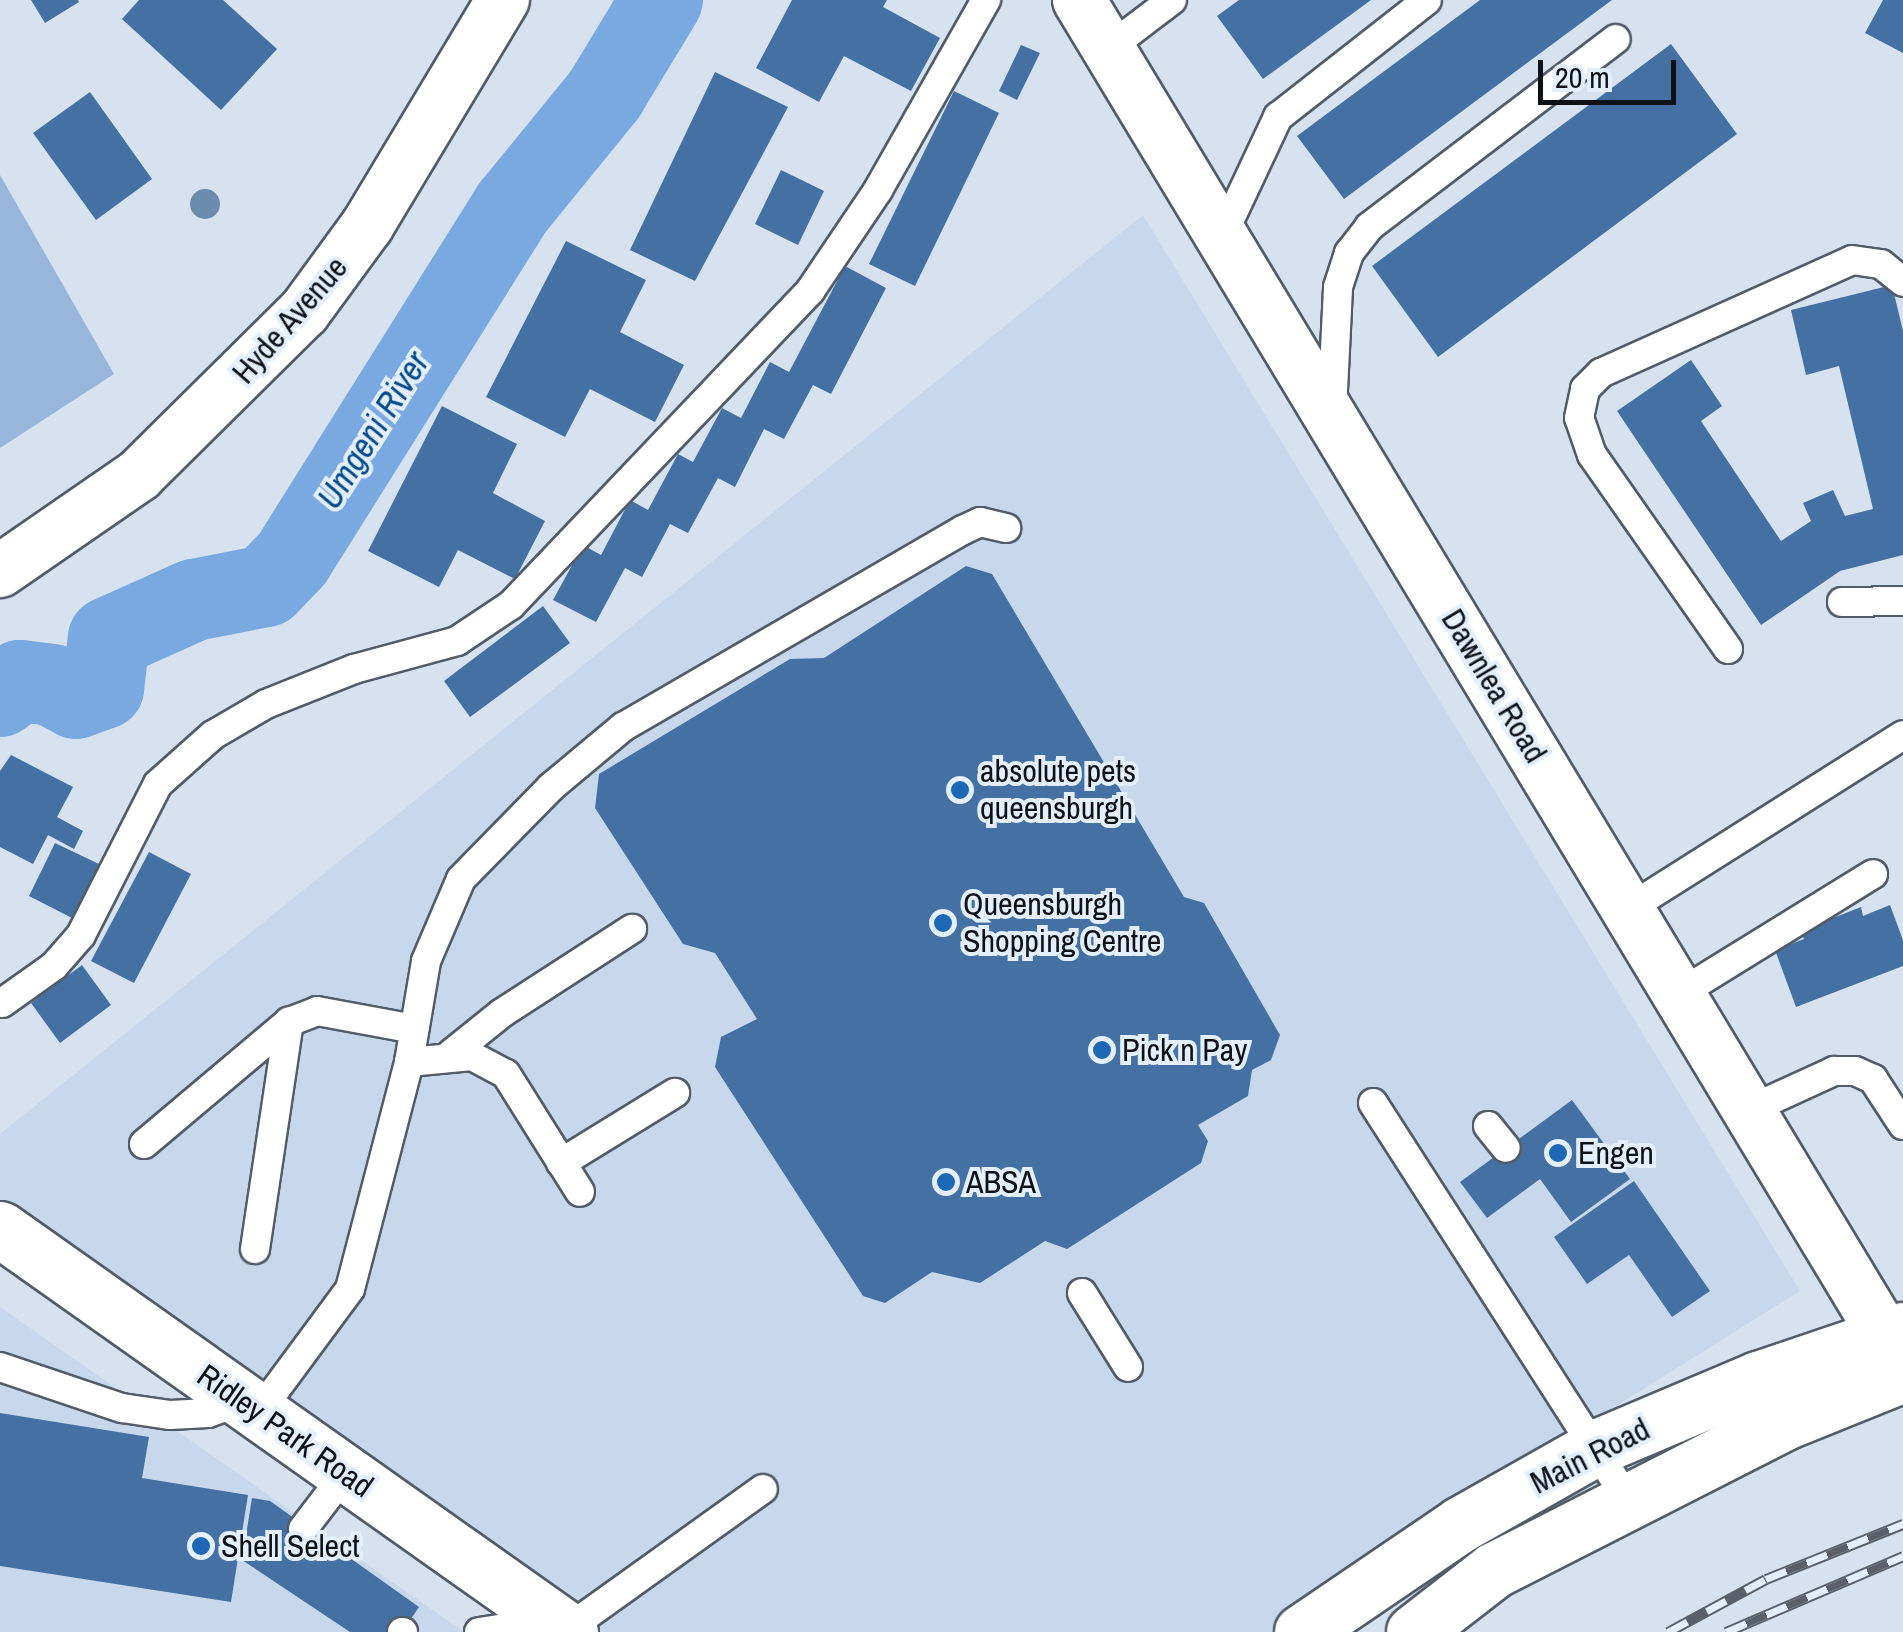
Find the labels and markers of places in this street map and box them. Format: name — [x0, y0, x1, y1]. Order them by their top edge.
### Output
place label: absolute pets queensburgh — [980, 753, 1136, 828]
marker: absolute pets queensburgh — [949, 779, 971, 801]
place label: Queensburgh Shopping Centre — [963, 886, 1161, 961]
marker: Queensburgh Shopping Centre — [932, 912, 954, 934]
place label: Pick n Pay — [1122, 1031, 1247, 1069]
marker: Pick n Pay — [1091, 1039, 1113, 1061]
place label: Engen — [1578, 1134, 1654, 1172]
marker: Engen — [1547, 1142, 1569, 1164]
place label: ABSA — [966, 1163, 1036, 1201]
marker: ABSA — [935, 1171, 957, 1193]
place label: Shell Select — [221, 1527, 360, 1565]
marker: Shell Select — [190, 1535, 212, 1557]

